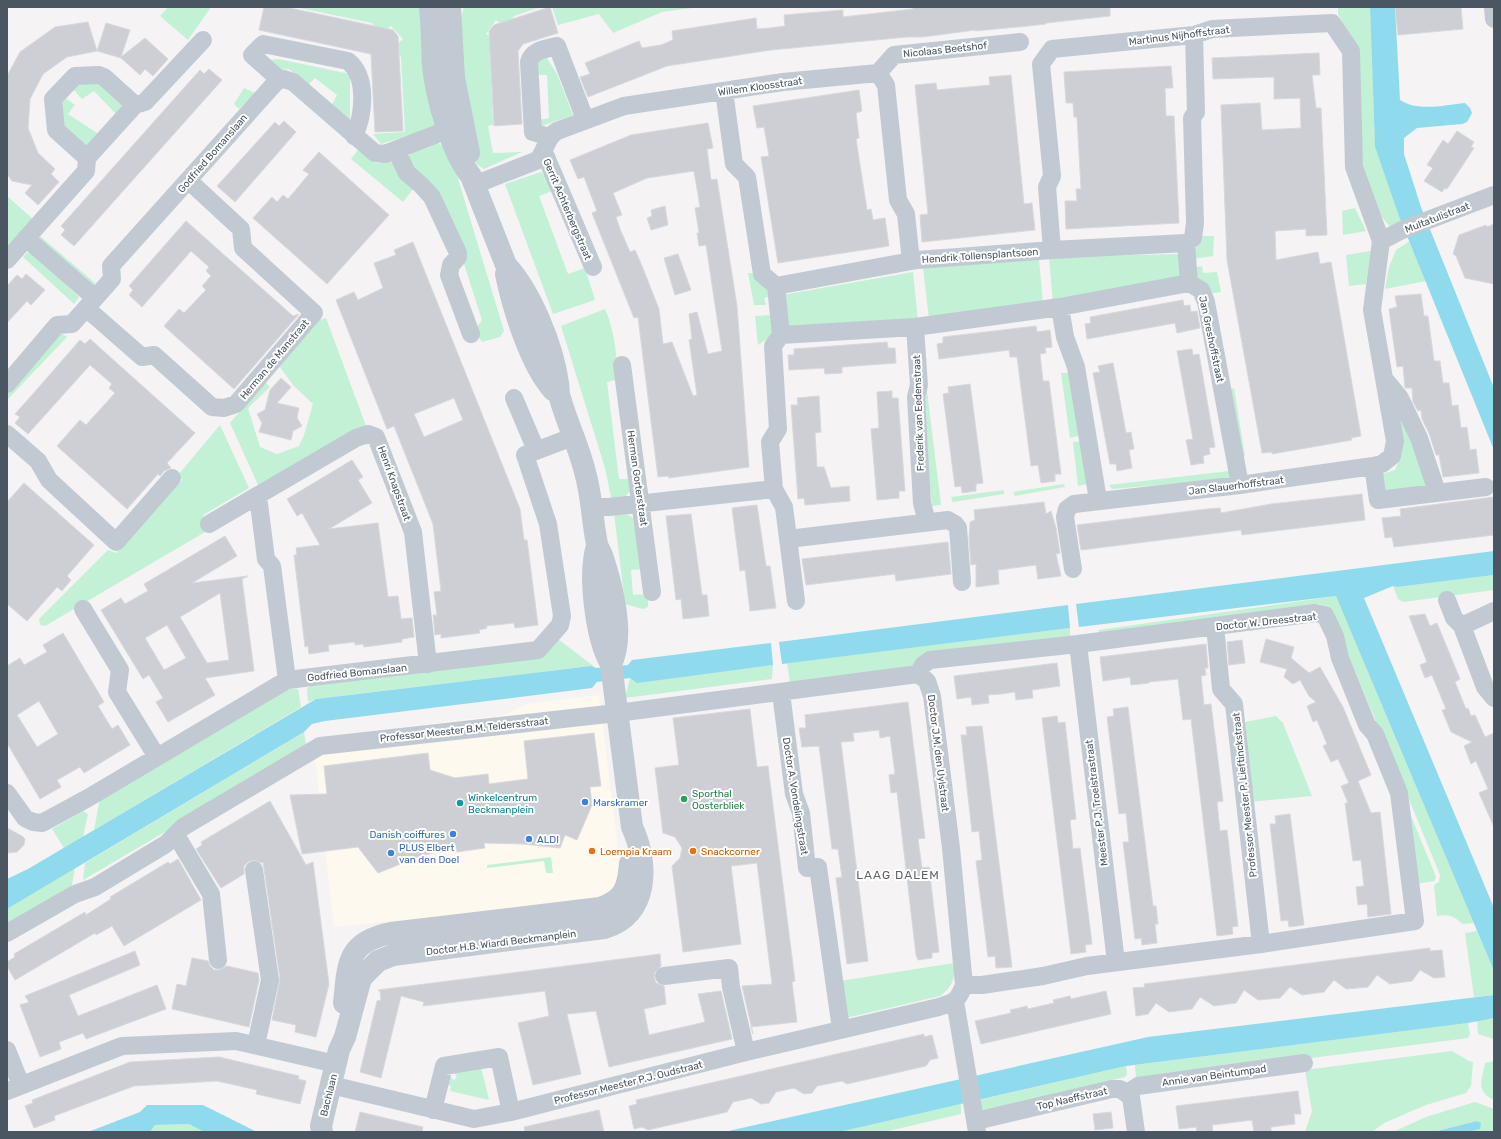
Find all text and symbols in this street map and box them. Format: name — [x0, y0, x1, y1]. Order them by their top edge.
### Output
street label: Martinus Nijhoffstraat — [1128, 24, 1230, 48]
street label: Nicolaas Beetshof — [903, 40, 988, 60]
street label: Willem Kloosstraat — [717, 75, 803, 99]
street label: Godfried Bomanslaan — [175, 112, 250, 195]
street label: Gerrit Achterbergstraat — [540, 157, 594, 262]
street label: Multatulistraat — [1403, 200, 1471, 236]
street label: Hendrik Tollensplantsoen — [921, 246, 1039, 266]
street label: Jan Greshoffstraat — [1196, 295, 1226, 384]
street label: Herman de Manstraat — [238, 317, 312, 402]
street label: Frederik van Eedenstraat — [911, 355, 927, 471]
street label: Herman Gorterstraat — [624, 429, 650, 527]
street label: Henri Knapstraat — [375, 444, 413, 522]
street label: Jan Slauerhoffstraat — [1188, 474, 1285, 498]
street label: Doctor W. Dreesstraat — [1215, 611, 1317, 633]
street label: Godfried Bomanslaan — [307, 662, 408, 684]
street label: Doctor J.M. den Uylstraat — [925, 694, 951, 812]
street label: Professor Meester P. Lieftinckstraat — [1230, 712, 1260, 878]
street label: Professor Meester B.M. Teldersstraat — [379, 715, 549, 745]
street label: Doctor A. Vondelingstraat — [780, 737, 810, 856]
street label: Meester P.J. Troelstrastraat — [1083, 739, 1111, 867]
place label: Sporthal Oosterbliek — [692, 788, 745, 812]
place label: Winkelcentrum Beckmanplein — [468, 792, 537, 816]
marker: Sporthal Oosterbliek — [679, 794, 689, 804]
marker: Marskramer — [580, 797, 590, 807]
place label: Marskramer — [593, 797, 648, 809]
marker: Winkelcentrum Beckmanplein — [455, 798, 465, 808]
place label: Danish coiffures — [369, 829, 445, 841]
marker: Danish coiffures — [448, 829, 458, 839]
marker: ALDI — [524, 834, 534, 844]
place label: ALDI — [537, 834, 559, 846]
place label: PLUS Elbert van den Doel — [399, 842, 459, 866]
marker: Loempia Kraam — [587, 846, 597, 856]
place label: Loempia Kraam — [600, 846, 672, 858]
marker: Snackcorner — [688, 846, 698, 856]
place label: Snackcorner — [701, 846, 760, 858]
marker: PLUS Elbert van den Doel — [386, 848, 396, 858]
district label: LAAG DALEM — [856, 868, 940, 882]
street label: Doctor H.B. Wiardi Beckmanplein — [425, 928, 577, 958]
street label: Professor Meester P.J. Oudstraat — [553, 1059, 704, 1107]
street label: Annie van Beintumpad — [1161, 1063, 1267, 1089]
street label: Bachlaan — [318, 1073, 340, 1118]
street label: Top Naeffstraat — [1036, 1085, 1109, 1113]

